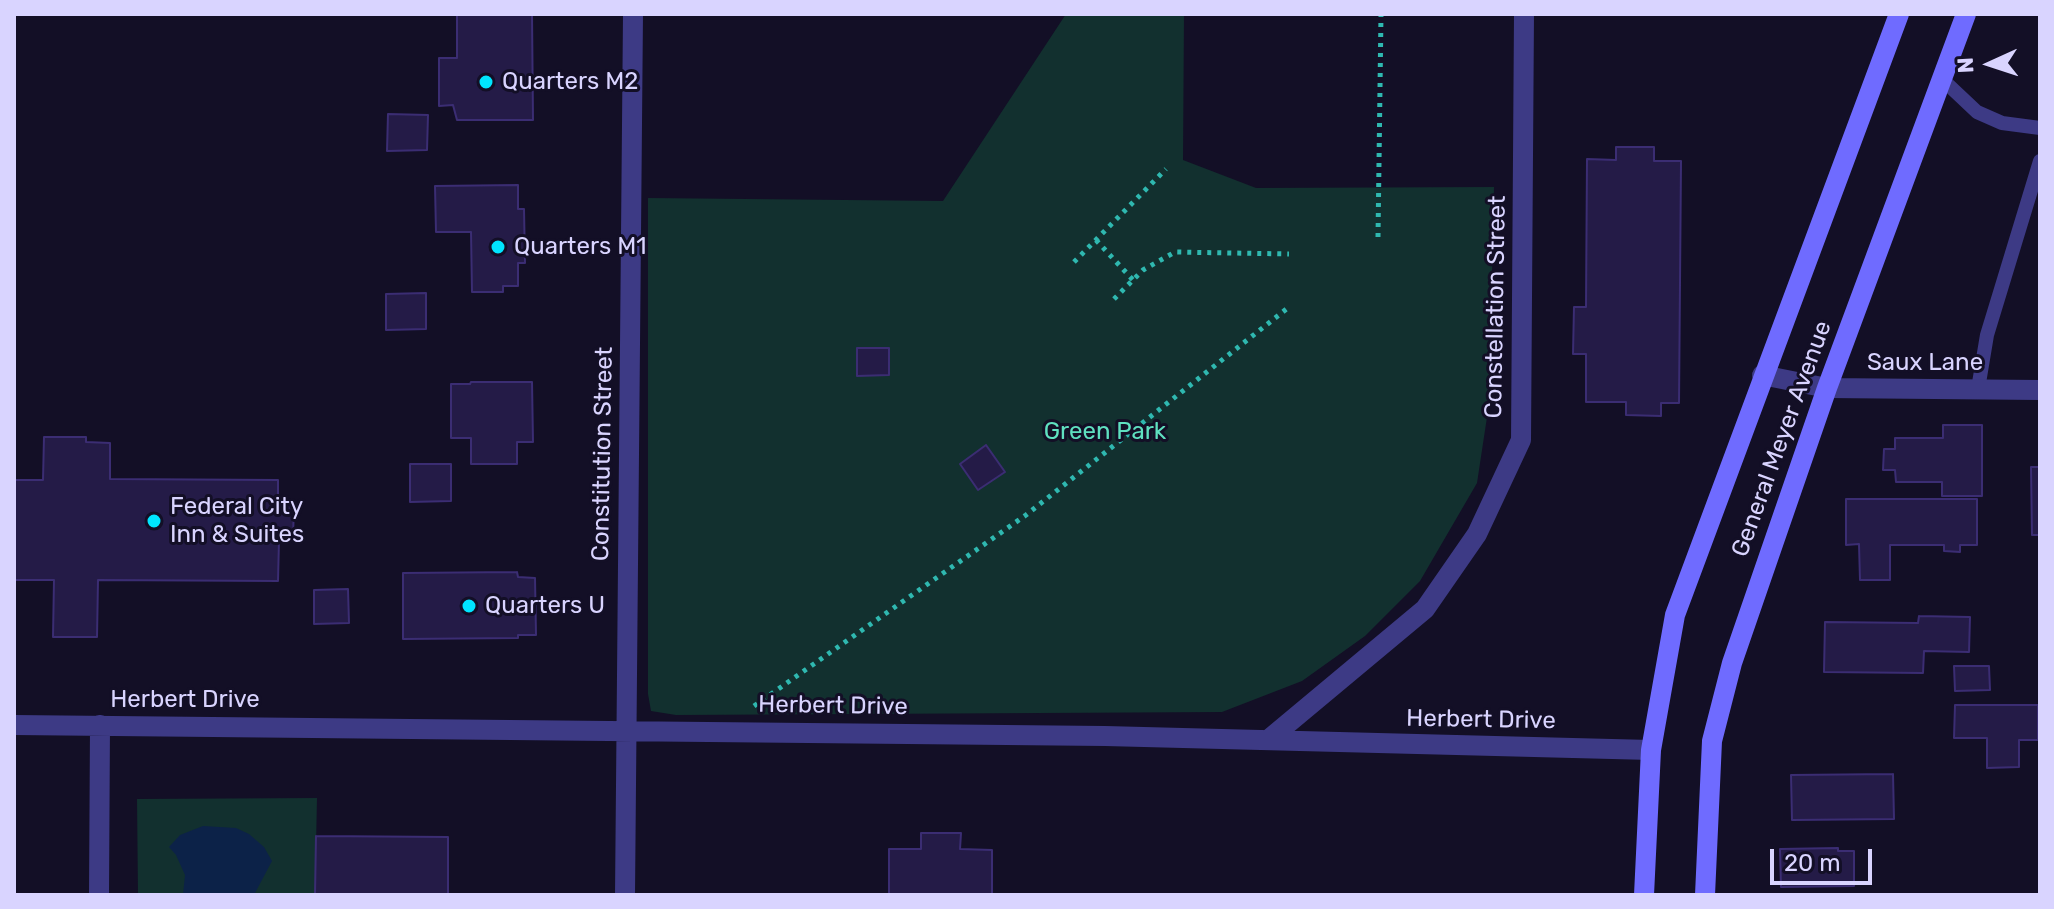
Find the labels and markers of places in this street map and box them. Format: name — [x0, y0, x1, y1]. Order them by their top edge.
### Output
place label: Quarters M2 — [502, 68, 638, 96]
marker: Quarters M2 — [477, 73, 495, 91]
place label: Quarters M1 — [514, 233, 646, 261]
marker: Quarters M1 — [489, 238, 507, 256]
place label: Federal City Inn & Suites — [170, 493, 304, 549]
marker: Federal City Inn & Suites — [145, 512, 163, 530]
place label: Quarters U — [485, 592, 605, 620]
marker: Quarters U — [460, 597, 478, 615]

